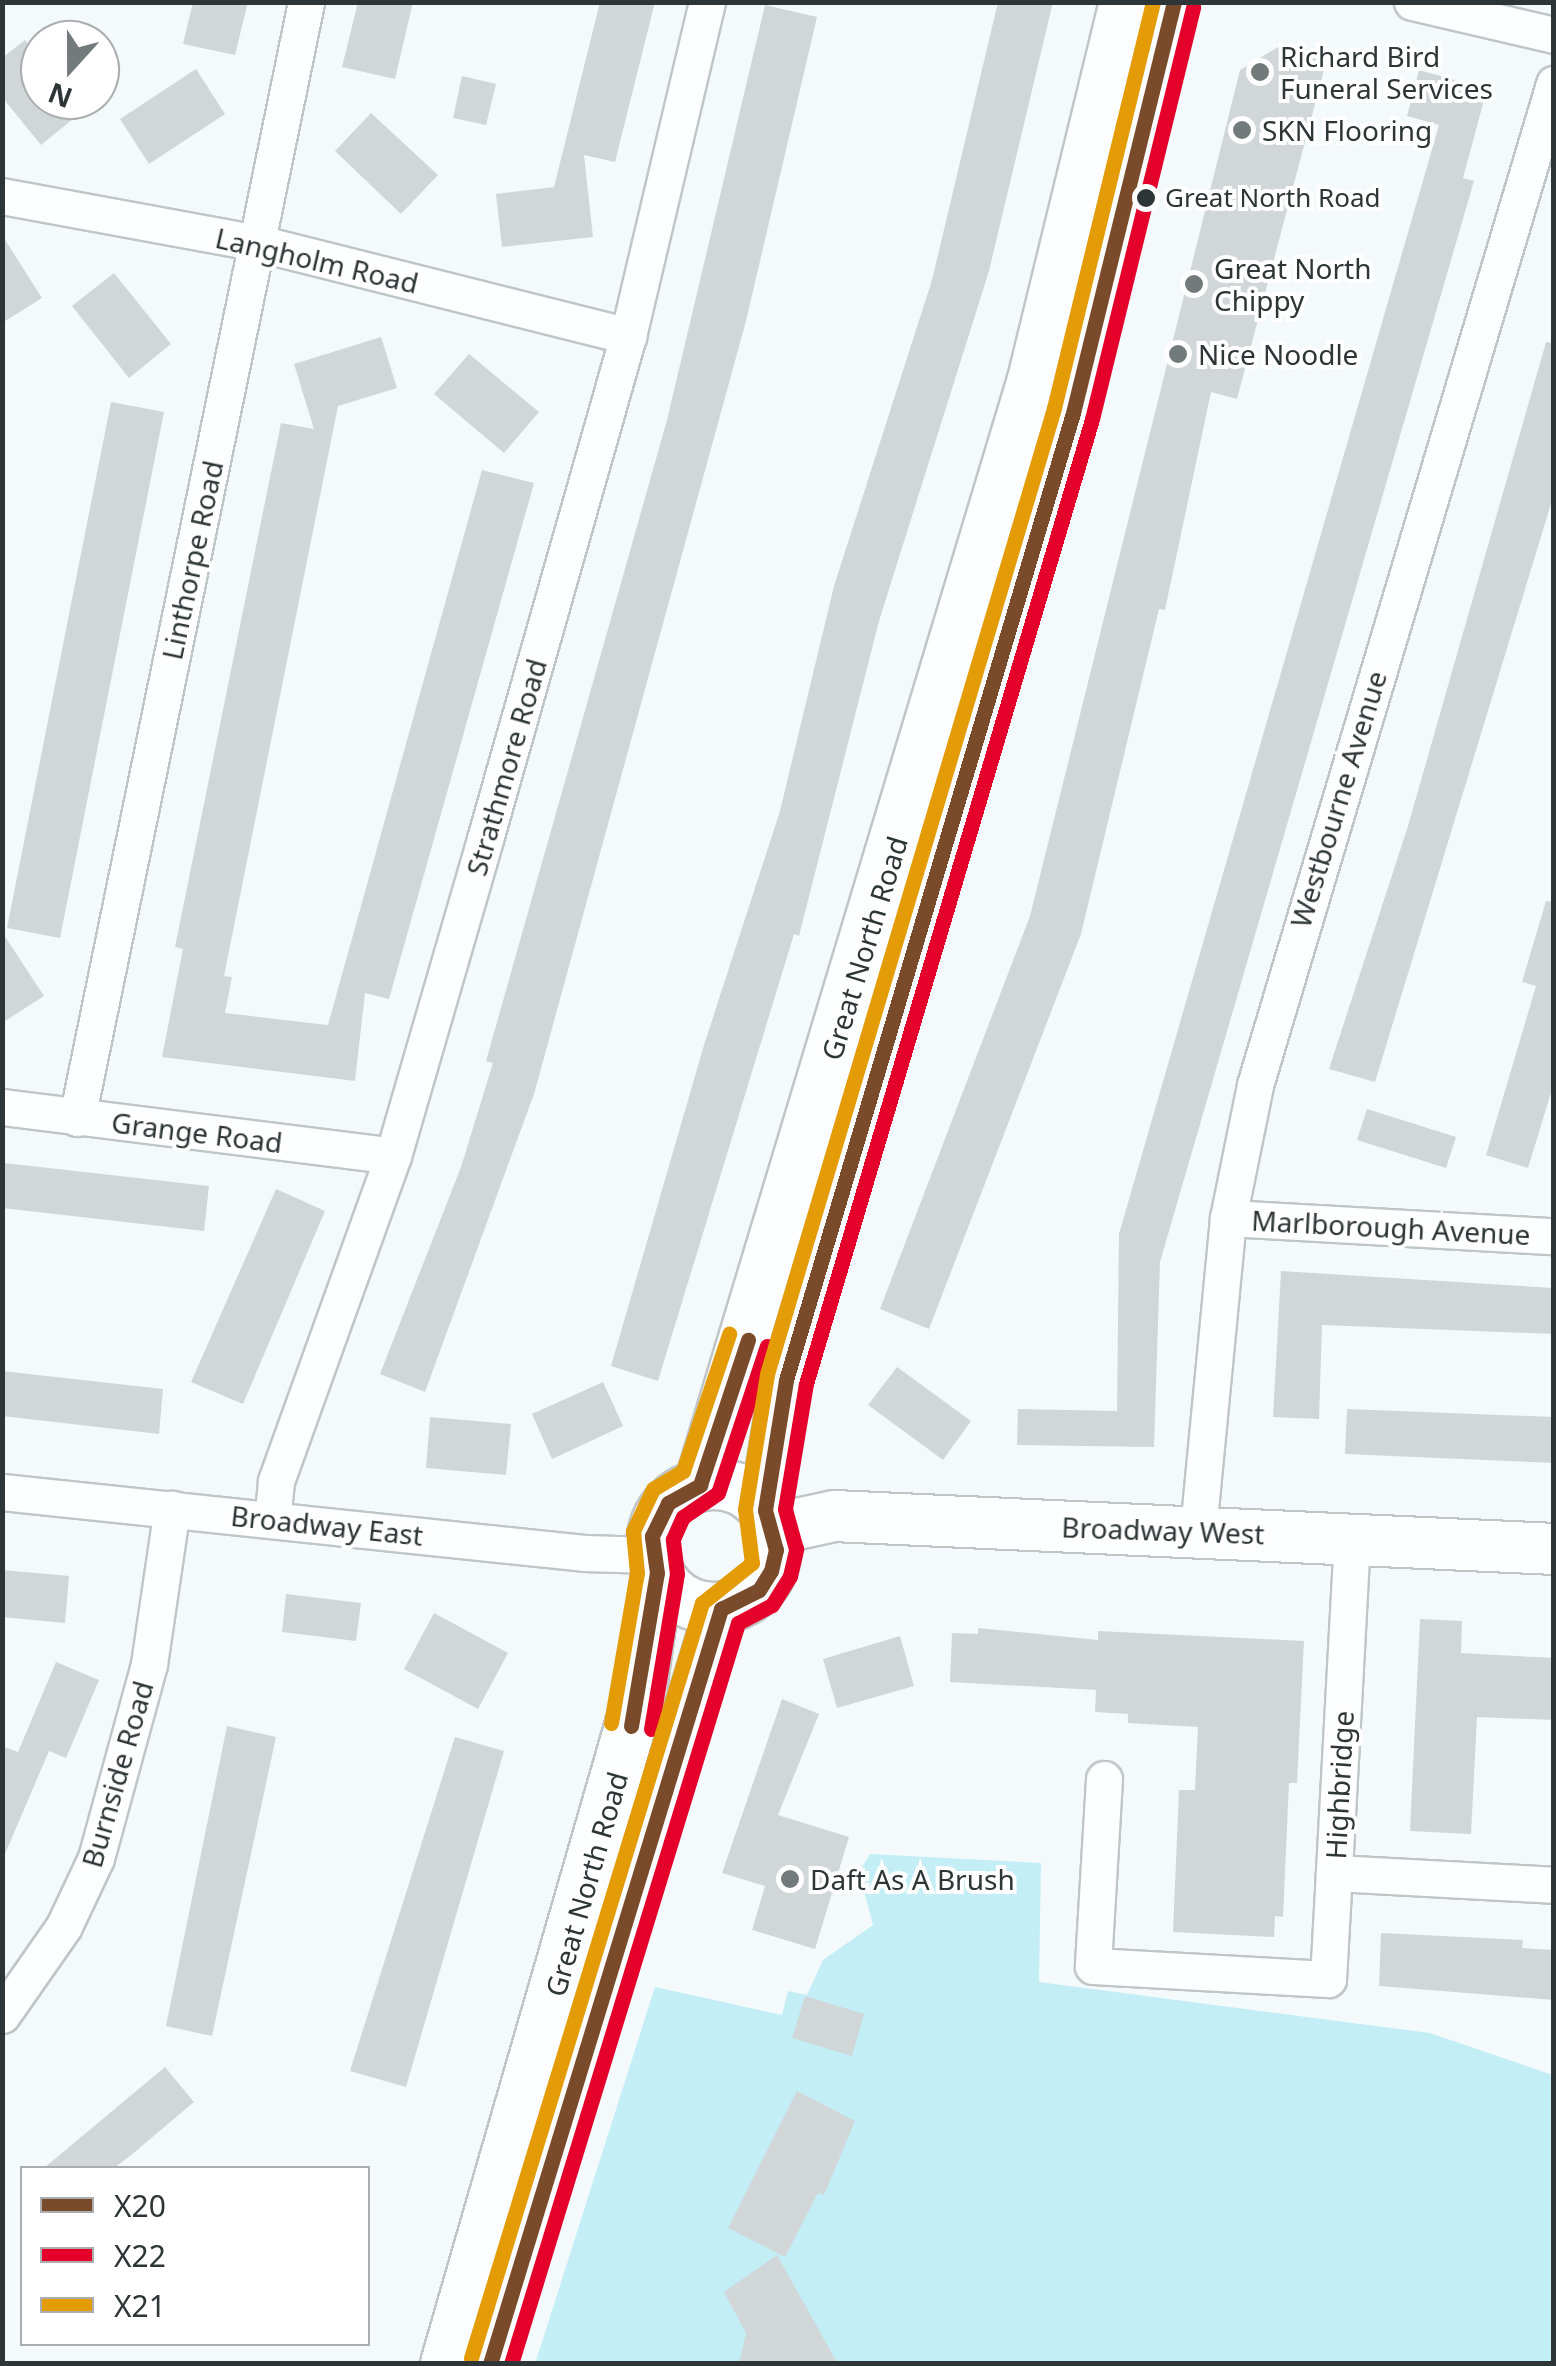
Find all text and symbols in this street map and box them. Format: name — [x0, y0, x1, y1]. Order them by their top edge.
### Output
north arrow — [20, 20, 120, 120]
place label: Richard Bird Funeral Services — [1280, 39, 1493, 105]
marker: Richard Bird Funeral Services — [1249, 61, 1271, 83]
text: N — [43, 74, 77, 118]
place label: SKN Flooring — [1262, 113, 1432, 147]
marker: SKN Flooring — [1231, 119, 1253, 141]
place label: Great North Road — [1165, 182, 1380, 214]
marker: Great North Road — [1136, 188, 1156, 208]
street label: Langholm Road — [212, 220, 422, 300]
place label: Great North Chippy — [1214, 251, 1371, 317]
marker: Great North Chippy — [1183, 273, 1205, 295]
place label: Nice Noodle — [1198, 337, 1358, 371]
marker: Nice Noodle — [1167, 343, 1189, 365]
street label: Linthorpe Road — [154, 457, 230, 663]
street label: Strathmore Road — [459, 655, 553, 879]
street label: Westbourne Avenue — [1283, 667, 1393, 931]
street label: Great North Road — [814, 832, 914, 1064]
street label: Grange Road — [110, 1105, 284, 1159]
street label: Marlborough Avenue — [1251, 1203, 1531, 1251]
street label: Broadway East — [229, 1498, 425, 1552]
street label: Broadway West — [1061, 1510, 1265, 1550]
street label: Burnside Road — [74, 1677, 160, 1871]
street label: Highbridge — [1318, 1710, 1360, 1860]
street label: Great North Road — [538, 1768, 634, 2000]
place label: Daft As A Brush — [810, 1862, 1015, 1896]
marker: Daft As A Brush — [779, 1868, 801, 1890]
legend — [20, 2166, 370, 2346]
text: X20 — [114, 2185, 166, 2226]
text: X22 — [114, 2235, 166, 2276]
text: X21 — [114, 2285, 166, 2326]

